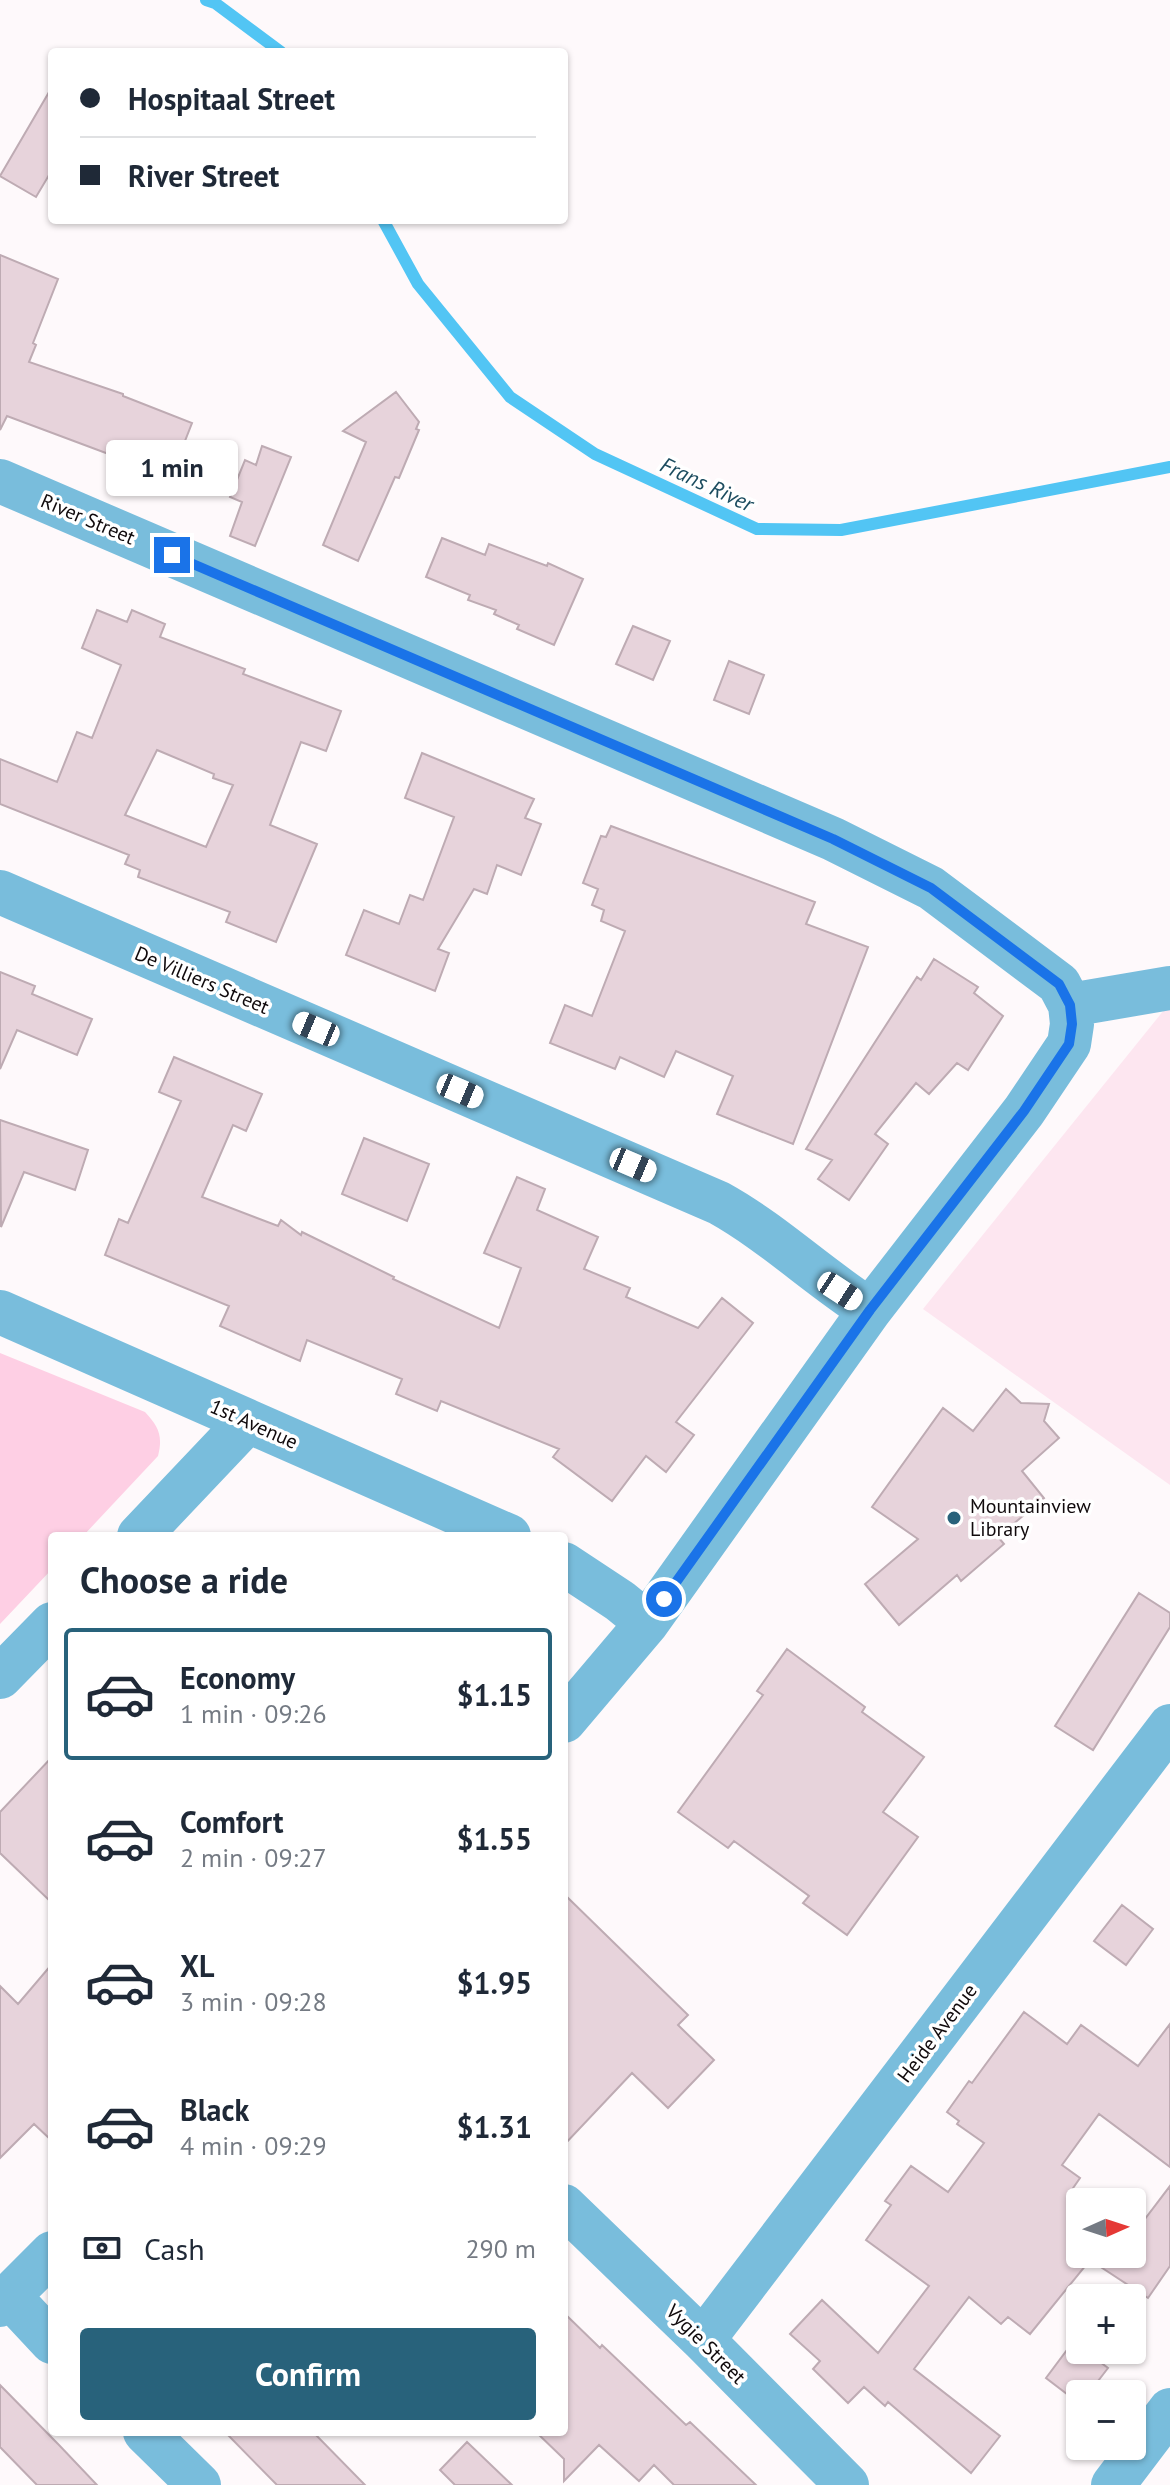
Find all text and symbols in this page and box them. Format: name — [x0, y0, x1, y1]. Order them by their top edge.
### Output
text: Hospitaal Street — [128, 79, 335, 118]
text: River Street — [128, 156, 279, 195]
callout: 1 min — [106, 439, 238, 495]
water label: Frans River — [656, 450, 760, 518]
text: 1 min — [140, 451, 204, 484]
street label: River Street — [37, 487, 139, 551]
route end — [154, 537, 190, 573]
street label: De Villiers Street — [131, 940, 273, 1020]
car — [289, 1009, 343, 1049]
car — [433, 1071, 487, 1111]
car — [606, 1145, 660, 1185]
car — [813, 1268, 867, 1314]
street label: 1st Avenue — [206, 1393, 302, 1455]
place label: Mountainview Library — [970, 1493, 1091, 1542]
marker: Mountainview Library — [945, 1509, 963, 1527]
text: Choose a ride — [80, 1556, 288, 1603]
route start — [646, 1581, 682, 1617]
icon: car — [84, 1658, 156, 1730]
text: Economy — [180, 1658, 295, 1697]
text: $1.15 — [457, 1675, 532, 1714]
text: 1 min · 09:26 — [180, 1697, 327, 1730]
icon: car — [84, 1802, 156, 1874]
text: Comfort — [180, 1802, 283, 1841]
text: $1.55 — [457, 1819, 532, 1858]
text: 2 min · 09:27 — [180, 1841, 327, 1874]
icon: car — [84, 1946, 156, 2018]
text: XL — [180, 1946, 214, 1985]
text: $1.95 — [457, 1963, 532, 2002]
street label: Heide Avenue — [891, 1978, 983, 2088]
text: 3 min · 09:28 — [180, 1985, 327, 2018]
icon: car — [84, 2090, 156, 2162]
text: Black — [180, 2090, 249, 2129]
text: $1.31 — [457, 2107, 532, 2146]
text: 4 min · 09:29 — [180, 2129, 327, 2162]
north arrow — [1066, 2188, 1146, 2268]
map controls — [1066, 2188, 1146, 2460]
icon: cash — [80, 2226, 124, 2270]
text: Cash — [144, 2229, 205, 2268]
text: 290 m — [465, 2232, 536, 2265]
button: + — [1066, 2284, 1146, 2364]
street label: Vygie Street — [660, 2298, 752, 2390]
button: Confirm — [80, 2328, 536, 2420]
button: − — [1066, 2380, 1146, 2460]

